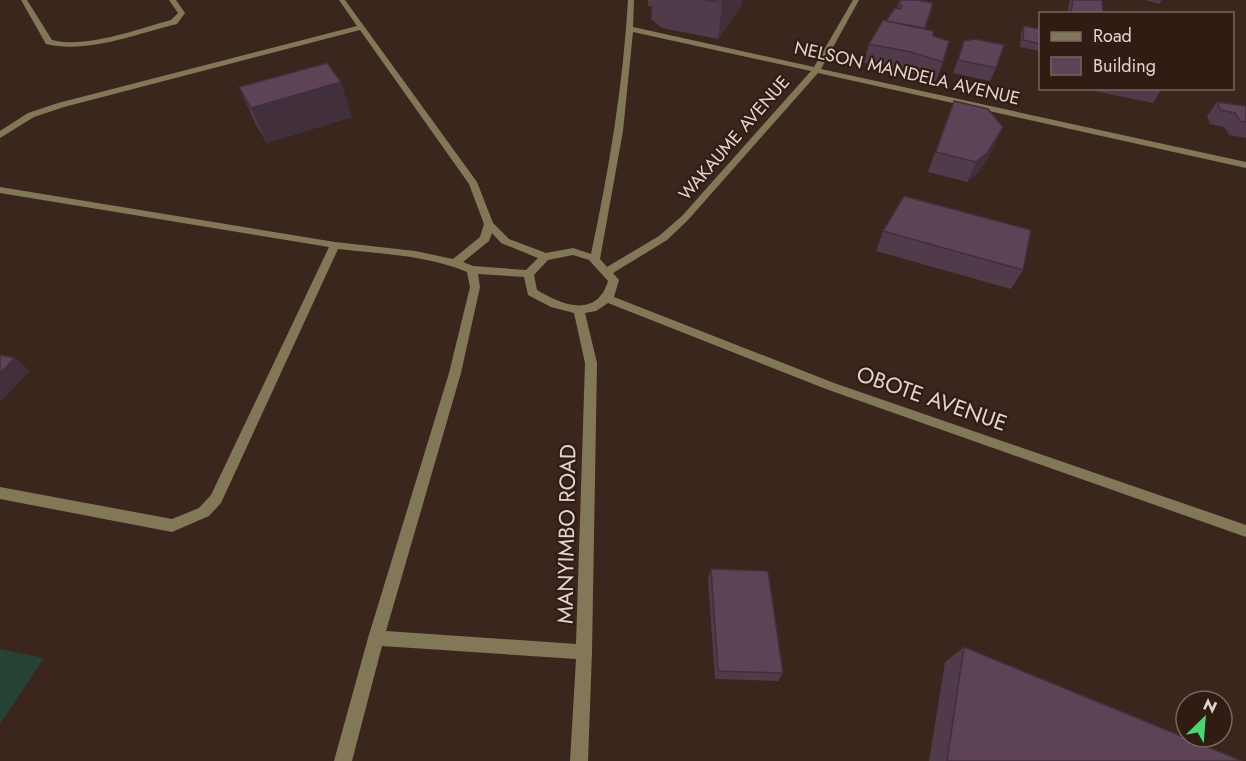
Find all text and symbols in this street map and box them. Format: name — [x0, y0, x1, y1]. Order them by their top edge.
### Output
legend — [1039, 12, 1234, 90]
text: Road — [1093, 23, 1132, 49]
street label: NELSON MANDELA AVENUE — [792, 34, 1022, 112]
text: Building — [1093, 53, 1156, 79]
street label: WAKAUME AVENUE — [672, 70, 796, 206]
street label: OBOTE AVENUE — [852, 357, 1012, 439]
street label: MANYIMBO ROAD — [548, 444, 584, 624]
north arrow — [1174, 689, 1234, 749]
text: N — [1200, 693, 1221, 719]

